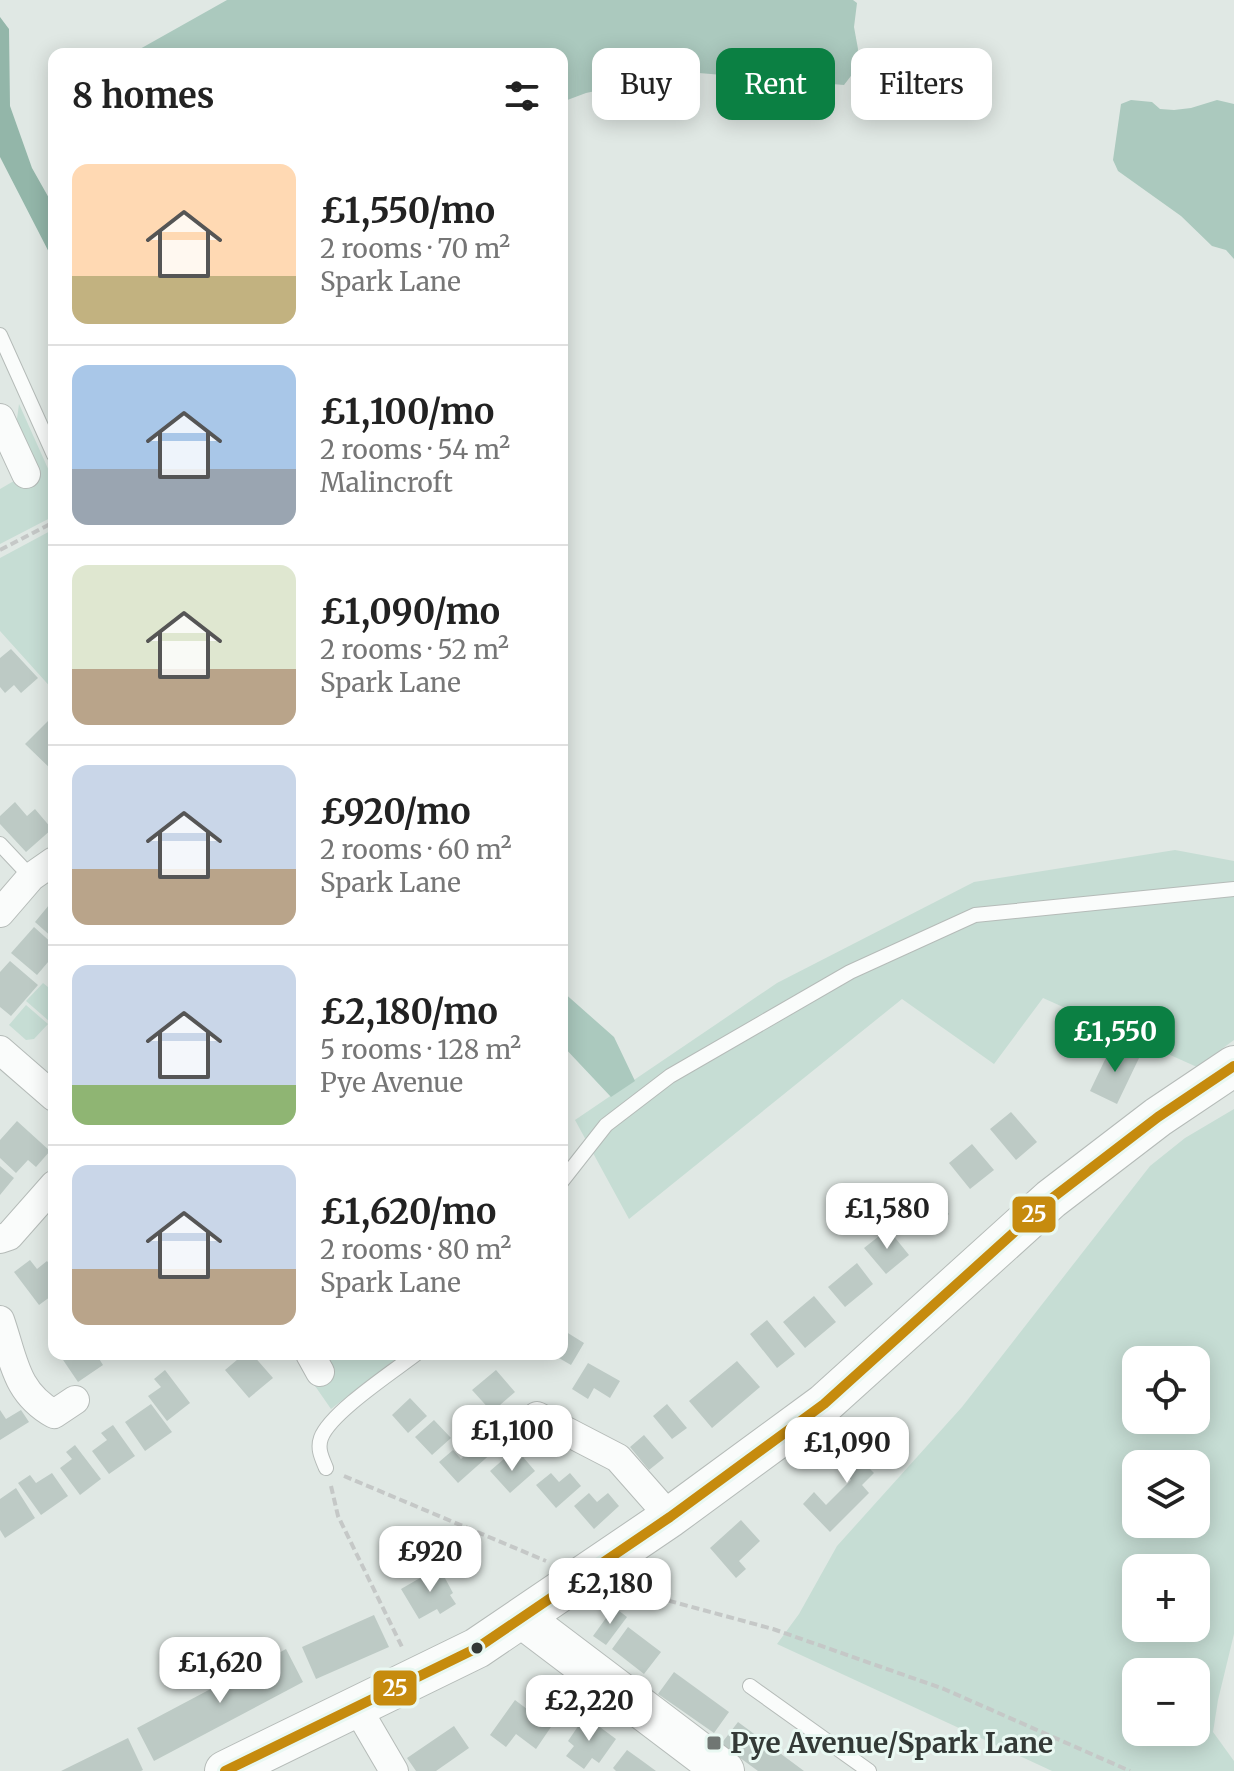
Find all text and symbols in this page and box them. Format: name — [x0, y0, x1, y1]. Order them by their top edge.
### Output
chip: Buy — [592, 48, 700, 120]
chip: Rent — [716, 48, 835, 120]
chip: Filters — [851, 48, 992, 120]
icon: filters — [500, 74, 544, 118]
text: 8 homes — [72, 75, 214, 117]
text: £1,550/mo — [320, 190, 495, 232]
icon: home — [136, 196, 232, 292]
text: 2 rooms · 70 m² — [320, 232, 510, 265]
text: Spark Lane — [320, 265, 461, 298]
text: £1,100/mo — [320, 391, 494, 433]
icon: home — [136, 397, 232, 493]
text: 2 rooms · 54 m² — [320, 433, 510, 466]
text: Malincroft — [320, 466, 453, 499]
text: £1,090/mo — [320, 591, 500, 633]
icon: home — [136, 597, 232, 693]
text: 2 rooms · 52 m² — [320, 633, 509, 666]
text: Spark Lane — [320, 666, 461, 699]
text: £920/mo — [320, 791, 470, 833]
icon: home — [136, 797, 232, 893]
text: 2 rooms · 60 m² — [320, 833, 512, 866]
text: Spark Lane — [320, 866, 461, 899]
text: £2,180/mo — [320, 991, 498, 1033]
icon: home — [136, 997, 232, 1093]
pin: £1,550 — [1050, 1006, 1180, 1074]
text: £1,550 — [1073, 1015, 1157, 1048]
text: 5 rooms · 128 m² — [320, 1033, 521, 1066]
text: Pye Avenue — [320, 1066, 463, 1099]
pin: £1,580 — [822, 1183, 952, 1251]
text: £1,620/mo — [320, 1191, 496, 1233]
text: £1,580 — [844, 1192, 930, 1225]
line badge: 25 — [1011, 1195, 1057, 1234]
icon: home — [136, 1197, 232, 1293]
text: 25 — [1021, 1200, 1047, 1228]
text: 2 rooms · 80 m² — [320, 1233, 511, 1266]
text: Spark Lane — [320, 1266, 461, 1299]
map controls — [1122, 1346, 1210, 1746]
button: locate — [1122, 1346, 1210, 1434]
pin: £1,100 — [447, 1405, 577, 1473]
text: £1,100 — [470, 1414, 554, 1447]
pin: £1,090 — [782, 1417, 912, 1485]
text: £1,090 — [803, 1426, 891, 1459]
button: layers — [1122, 1450, 1210, 1538]
pin: £920 — [383, 1526, 477, 1594]
text: £920 — [397, 1535, 463, 1568]
button: + — [1122, 1554, 1210, 1642]
pin: £2,180 — [545, 1558, 675, 1626]
text: £2,180 — [567, 1567, 653, 1600]
pin: £1,620 — [155, 1637, 285, 1705]
unlabelled marker — [469, 1640, 485, 1656]
text: £1,620 — [177, 1646, 263, 1679]
button: − — [1122, 1658, 1210, 1746]
line badge: 25 — [372, 1669, 418, 1707]
text: 25 — [382, 1674, 408, 1702]
pin: £2,220 — [524, 1675, 654, 1743]
text: £2,220 — [544, 1684, 634, 1717]
place label: Pye Avenue/Spark Lane — [730, 1725, 1053, 1761]
marker: Pye Avenue/Spark Lane — [705, 1734, 723, 1752]

